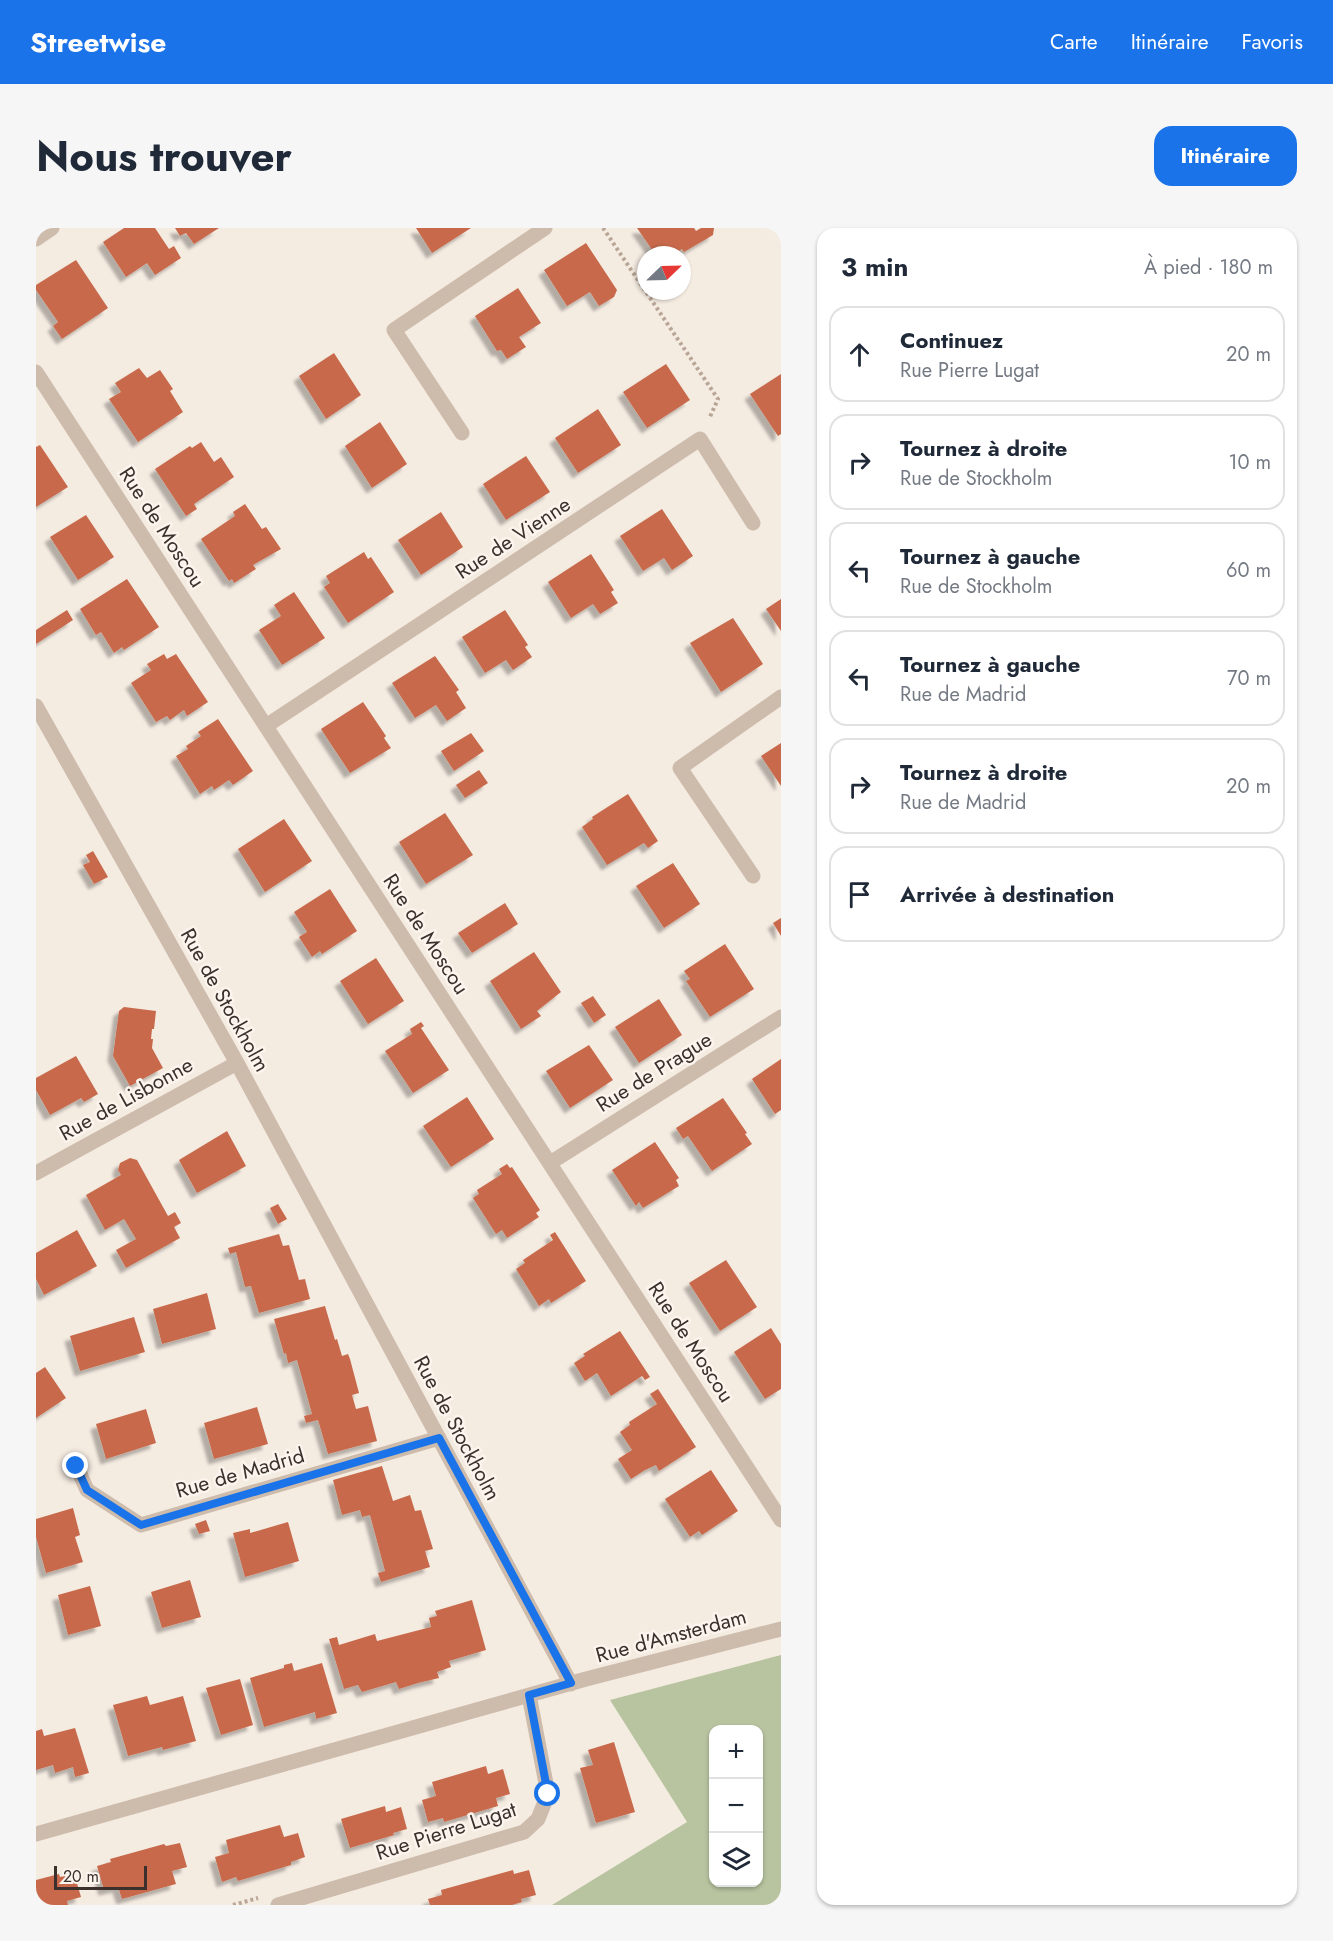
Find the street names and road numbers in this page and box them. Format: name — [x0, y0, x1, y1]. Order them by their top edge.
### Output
street label: Rue de Moscou — [112, 461, 212, 593]
street label: Rue de Vienne — [449, 489, 577, 587]
street label: Rue de Moscou — [376, 868, 476, 1000]
street label: Rue de Stockholm — [173, 923, 277, 1077]
street label: Rue de Prague — [590, 1024, 718, 1119]
street label: Rue de Lisbonne — [54, 1050, 198, 1148]
street label: Rue de Moscou — [641, 1276, 741, 1408]
street label: Rue de Stockholm — [406, 1350, 508, 1506]
street label: Rue de Madrid — [172, 1440, 308, 1506]
street label: Rue d'Amsterdam — [592, 1601, 750, 1671]
street label: Rue Pierre Lugat — [372, 1794, 520, 1868]

